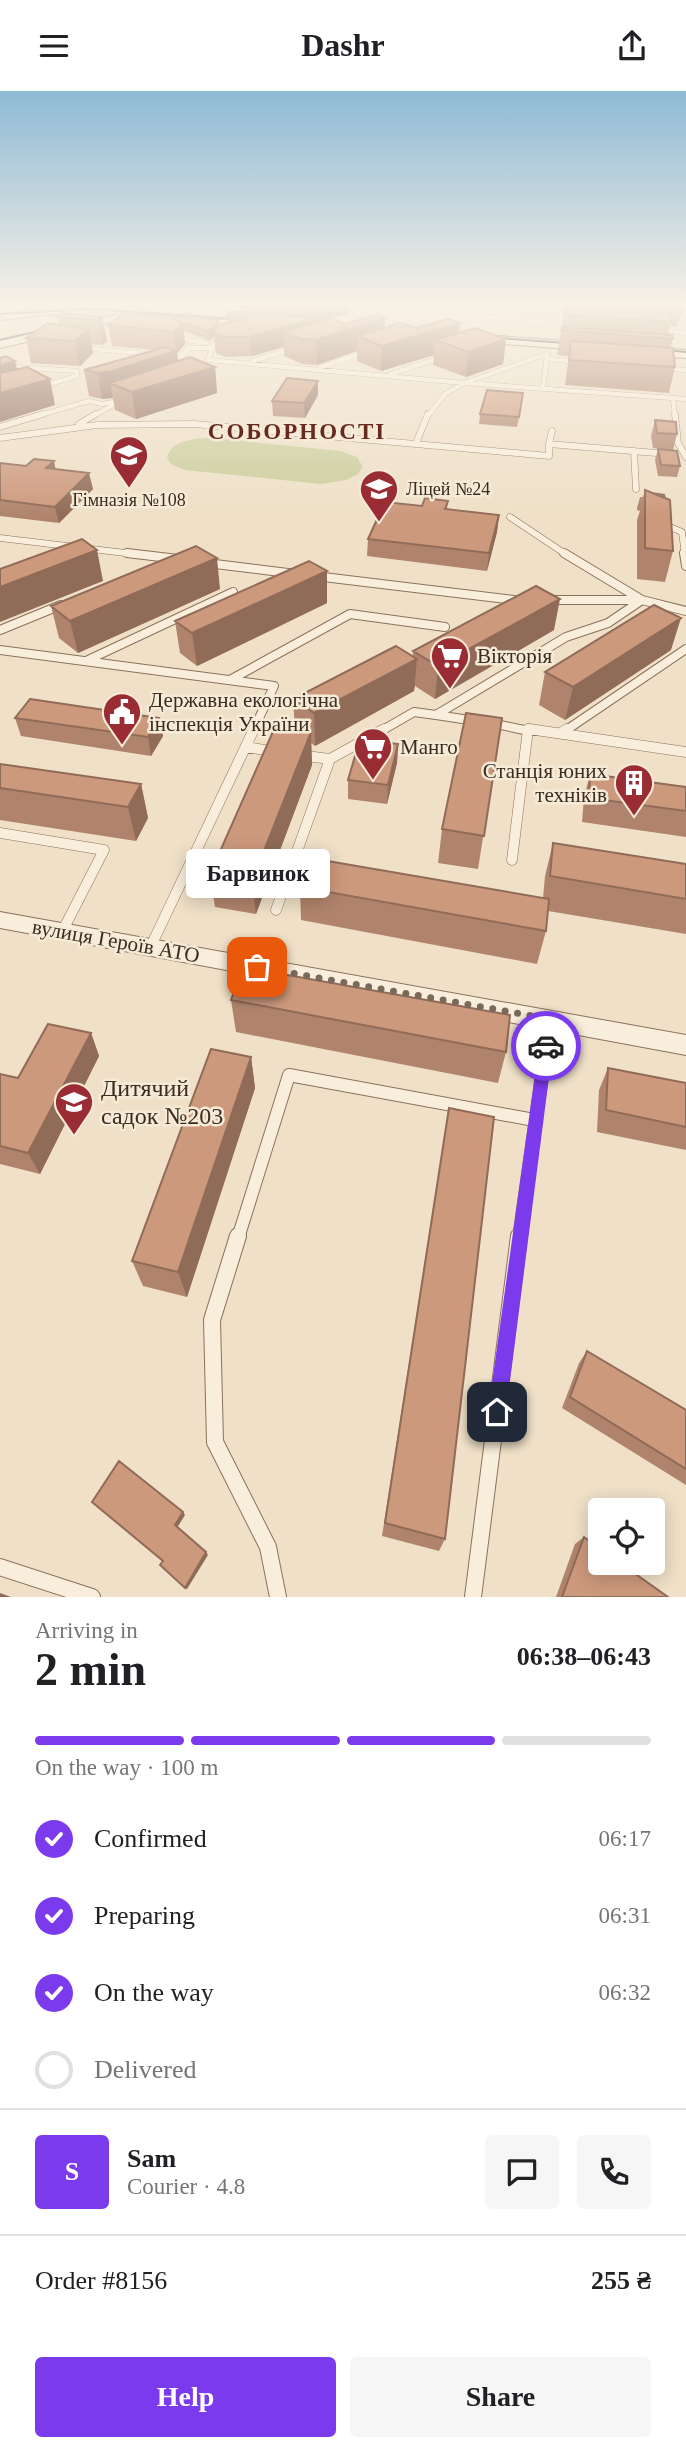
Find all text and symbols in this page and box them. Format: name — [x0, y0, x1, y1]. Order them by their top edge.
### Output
icon: menu — [35, 27, 73, 65]
text: Dashr — [301, 27, 385, 63]
icon: share — [613, 27, 651, 65]
district label: СОБОРНОСТІ — [208, 419, 386, 444]
school or university icon: Гімназія №108 — [108, 434, 150, 489]
school or university icon: Ліцей №24 — [358, 468, 400, 523]
place label: Ліцей №24 — [406, 479, 490, 499]
place label: Гімназія №108 — [72, 490, 186, 510]
supermarket icon: Вікторія — [429, 635, 471, 690]
place label: Вікторія — [477, 644, 553, 668]
place label: Державна екологічна інспекція України — [149, 688, 339, 736]
public building icon: Державна екологічна інспекція України — [101, 691, 143, 746]
supermarket icon: Манго — [352, 726, 394, 781]
place label: Манго — [400, 735, 458, 759]
place label: Станція юних техніків — [483, 759, 607, 807]
building icon: Станція юних техніків — [613, 762, 655, 817]
callout: Барвинок — [185, 848, 329, 897]
text: Барвинок — [206, 861, 310, 886]
street label: вулиця Героїв АТО — [30, 914, 202, 968]
pin — [227, 937, 287, 997]
icon: bag — [238, 948, 276, 986]
courier — [511, 1011, 581, 1081]
icon: car — [527, 1027, 565, 1065]
place label: Дитячий садок №203 — [101, 1075, 223, 1129]
school or university icon: Дитячий садок №203 — [53, 1081, 95, 1136]
pin — [467, 1382, 527, 1442]
icon: home — [478, 1393, 516, 1431]
map controls — [588, 1498, 665, 1575]
button: locate — [588, 1498, 665, 1575]
text: Arriving in — [35, 1618, 138, 1643]
text: 06:38–06:43 — [517, 1642, 651, 1671]
text: 2 min — [35, 1644, 146, 1695]
text: On the way · 100 m — [35, 1755, 218, 1780]
icon: check — [35, 1820, 73, 1858]
text: Confirmed — [94, 1824, 207, 1853]
text: 06:17 — [599, 1826, 651, 1851]
icon: check — [35, 1897, 73, 1935]
text: Preparing — [94, 1901, 195, 1930]
text: 06:31 — [599, 1903, 651, 1928]
icon: check — [35, 1974, 73, 2012]
text: On the way — [94, 1978, 214, 2007]
text: 06:32 — [599, 1980, 651, 2005]
text: Delivered — [94, 2055, 197, 2084]
button: chat — [485, 2135, 559, 2209]
button: phone — [577, 2135, 651, 2209]
text: Sam — [127, 2144, 176, 2173]
text: S — [65, 2157, 79, 2186]
text: Courier · 4.8 — [127, 2174, 245, 2199]
text: Order #8156 — [35, 2266, 167, 2295]
text: 255 ₴ — [591, 2266, 651, 2295]
button: Help — [35, 2357, 336, 2437]
button: Share — [350, 2357, 651, 2437]

